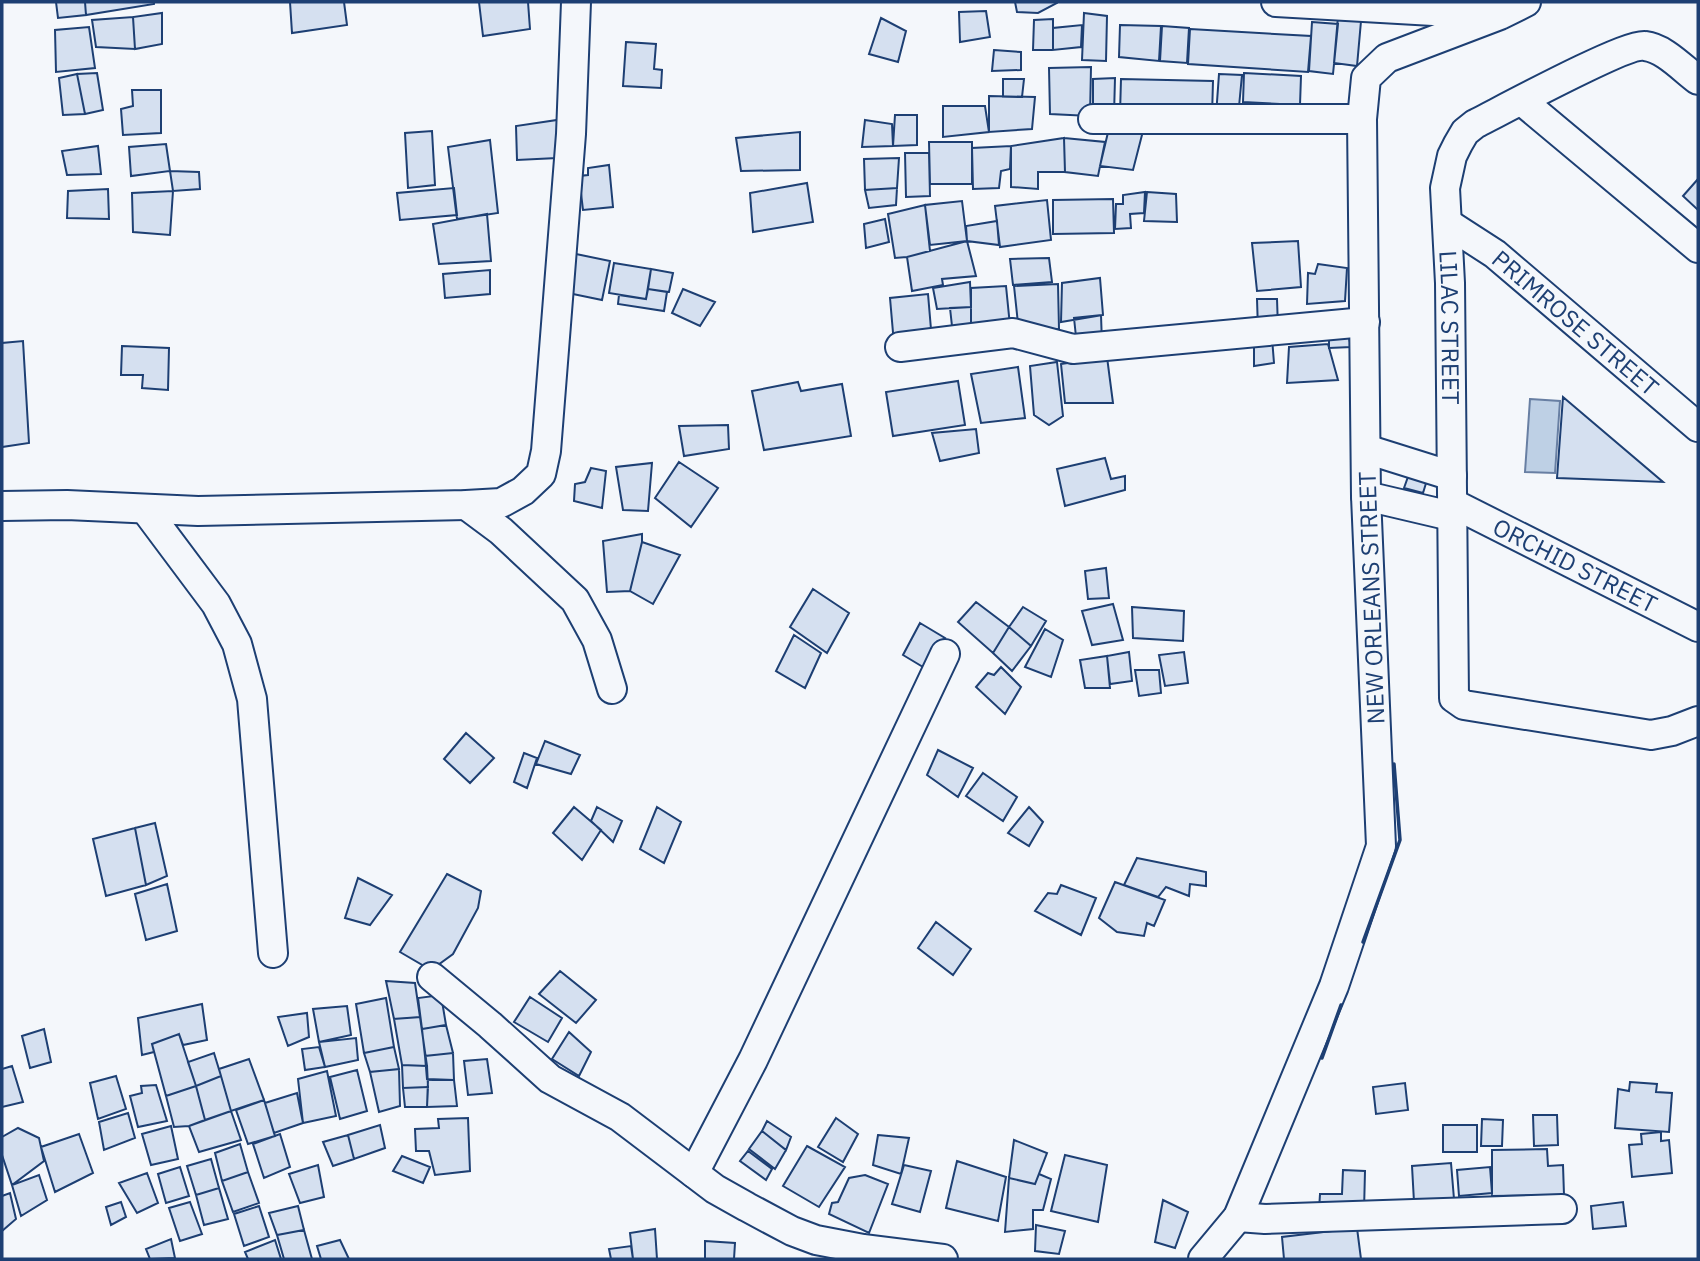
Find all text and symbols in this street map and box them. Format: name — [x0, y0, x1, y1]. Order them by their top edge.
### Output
street label: PRIMROSE STREET — [1486, 243, 1666, 403]
street label: LILAC STREET — [1432, 250, 1467, 405]
street label: NEW ORLEANS STREET — [1351, 471, 1391, 725]
street label: ORCHID STREET — [1488, 510, 1663, 620]

